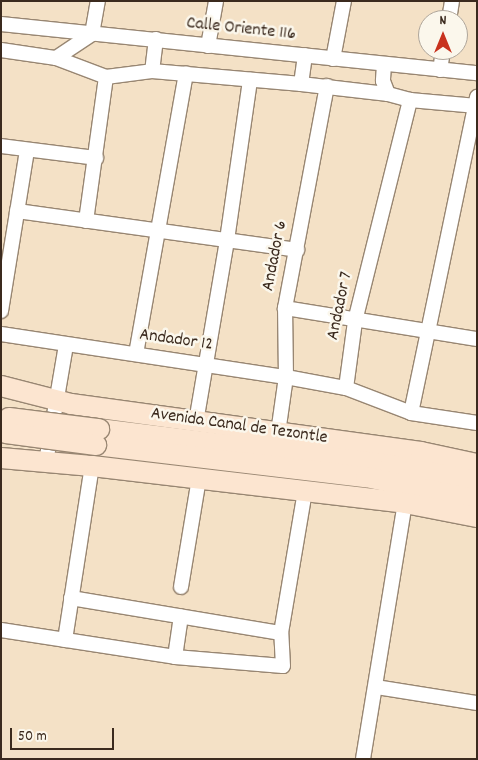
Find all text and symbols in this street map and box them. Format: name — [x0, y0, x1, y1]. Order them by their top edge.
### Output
north arrow — [418, 10, 468, 60]
text: N — [440, 11, 446, 31]
street label: Calle Oriente 116 — [185, 14, 297, 46]
street label: Andador 6 — [259, 219, 293, 293]
street label: Andador 7 — [323, 270, 359, 342]
street label: Andador 12 — [138, 325, 214, 357]
street label: Avenida Canal de Tezontle — [149, 404, 329, 450]
scale bar — [12, 718, 116, 750]
text: 50 m — [18, 726, 47, 748]

